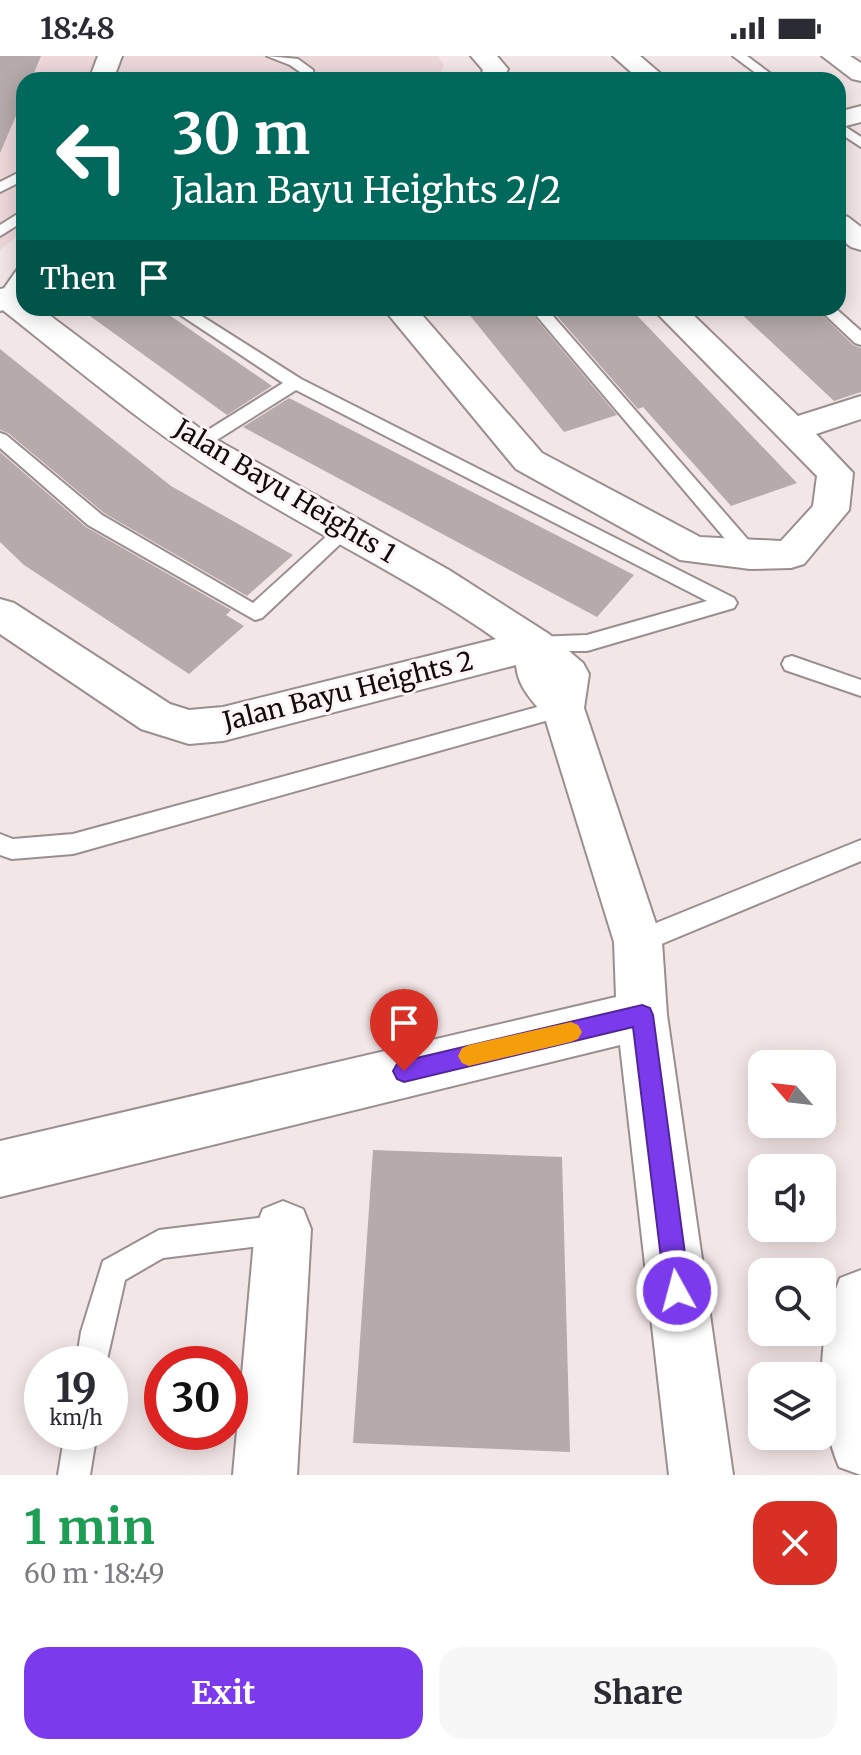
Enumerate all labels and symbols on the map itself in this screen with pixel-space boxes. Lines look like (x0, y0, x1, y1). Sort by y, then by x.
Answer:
street label: Jalan Bayu Heights 1 (167, 411, 402, 570)
street label: Jalan Bayu Heights 2 (218, 643, 476, 738)
pin (370, 989, 438, 1071)
north arrow (748, 1050, 836, 1138)
position arrow (635, 1249, 719, 1333)
speed limit sign: 30 (144, 1346, 248, 1450)

